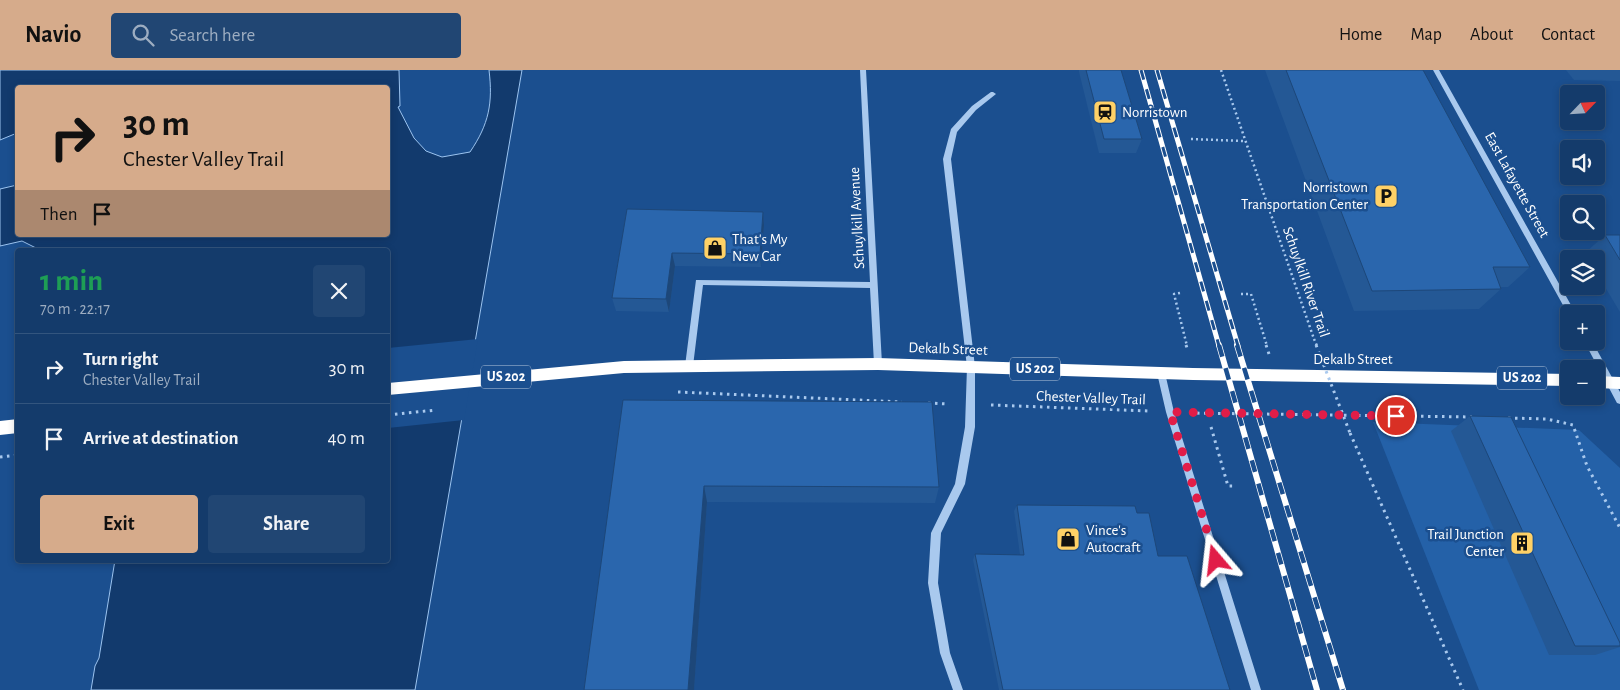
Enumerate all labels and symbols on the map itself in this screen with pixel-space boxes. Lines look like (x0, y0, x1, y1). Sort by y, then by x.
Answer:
north arrow (1560, 85, 1605, 130)
station icon: Norristown (1092, 99, 1118, 125)
place label: Norristown (1122, 105, 1188, 120)
street label: East Lafayette Street (1482, 130, 1552, 240)
street label: Schuylkill Avenue (847, 167, 867, 269)
place label: Norristown Transportation Center (1241, 180, 1368, 212)
parking icon: Norristown Transportation Center (1373, 183, 1399, 209)
street label: Schuylkill River Trail (1280, 225, 1332, 339)
place label: That's My New Car (732, 232, 788, 264)
shop icon: That's My New Car (702, 235, 728, 261)
street label: Dekalb Street (908, 340, 988, 358)
street label: Dekalb Street (1313, 352, 1393, 367)
road number: US 202 (1010, 358, 1060, 380)
road number: US 202 (481, 366, 531, 388)
road number: US 202 (1497, 366, 1547, 390)
street label: Chester Valley Trail (1036, 389, 1146, 407)
pin (1375, 395, 1417, 437)
place label: Vince's Autocraft (1086, 523, 1141, 555)
shop icon: Vince's Autocraft (1055, 526, 1081, 552)
place label: Trail Junction Center (1427, 527, 1504, 559)
building icon: Trail Junction Center (1509, 530, 1535, 556)
position arrow (1189, 533, 1241, 585)

